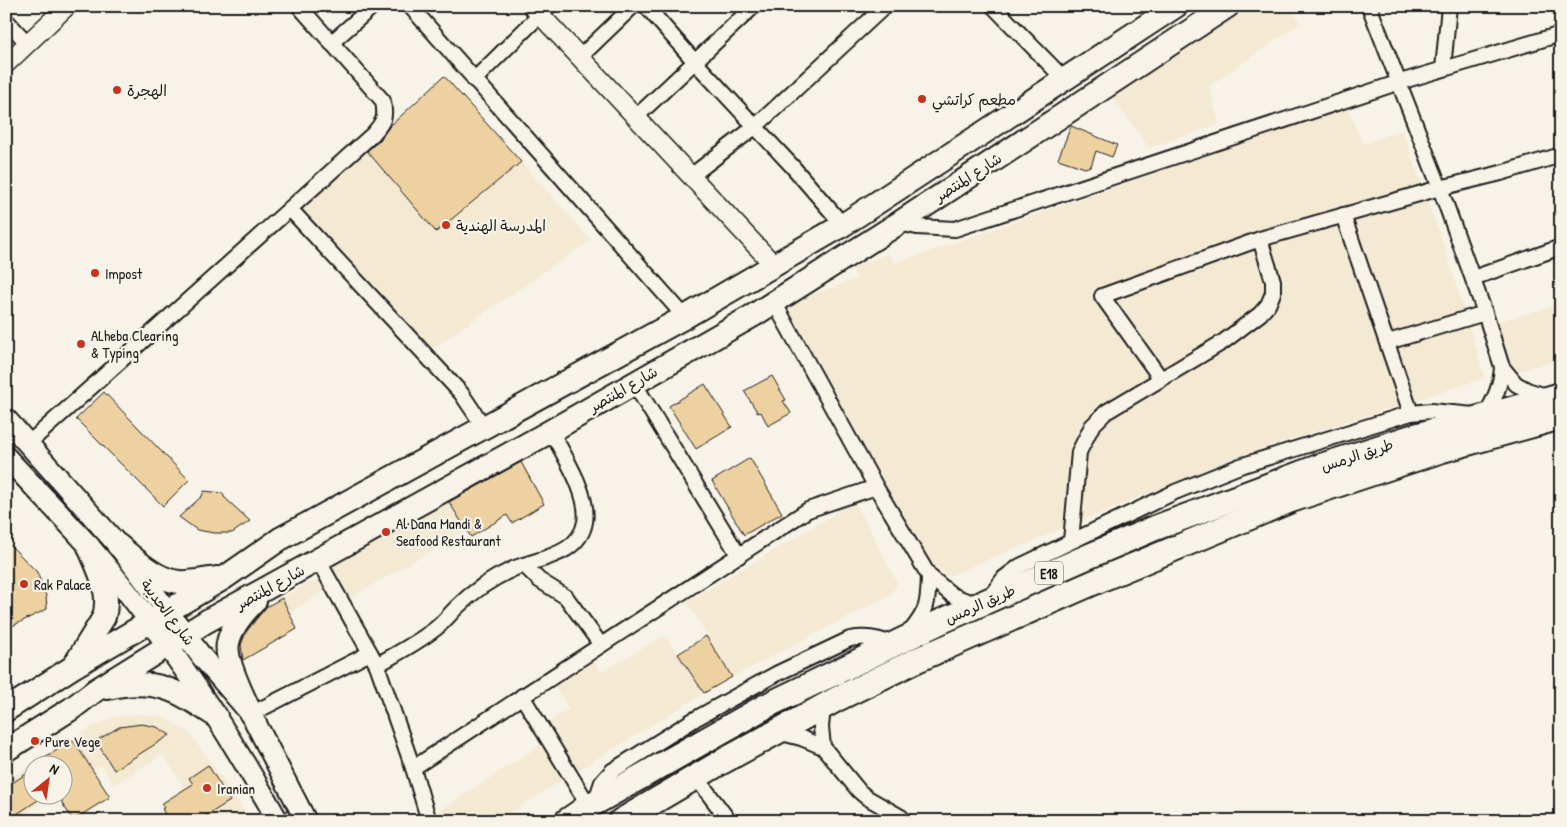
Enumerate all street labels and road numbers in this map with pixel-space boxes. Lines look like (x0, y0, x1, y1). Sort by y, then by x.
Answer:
street label: شارع المنتصر (930, 147, 1006, 207)
street label: شارع المنتصر (584, 361, 661, 418)
street label: طريق الرمس (1318, 433, 1396, 477)
street label: شارع المنتصر (231, 559, 308, 615)
road number: E18 (1035, 562, 1063, 584)
street label: شارع الحديبة (136, 574, 200, 650)
street label: طريق الرمس (941, 579, 1019, 629)

